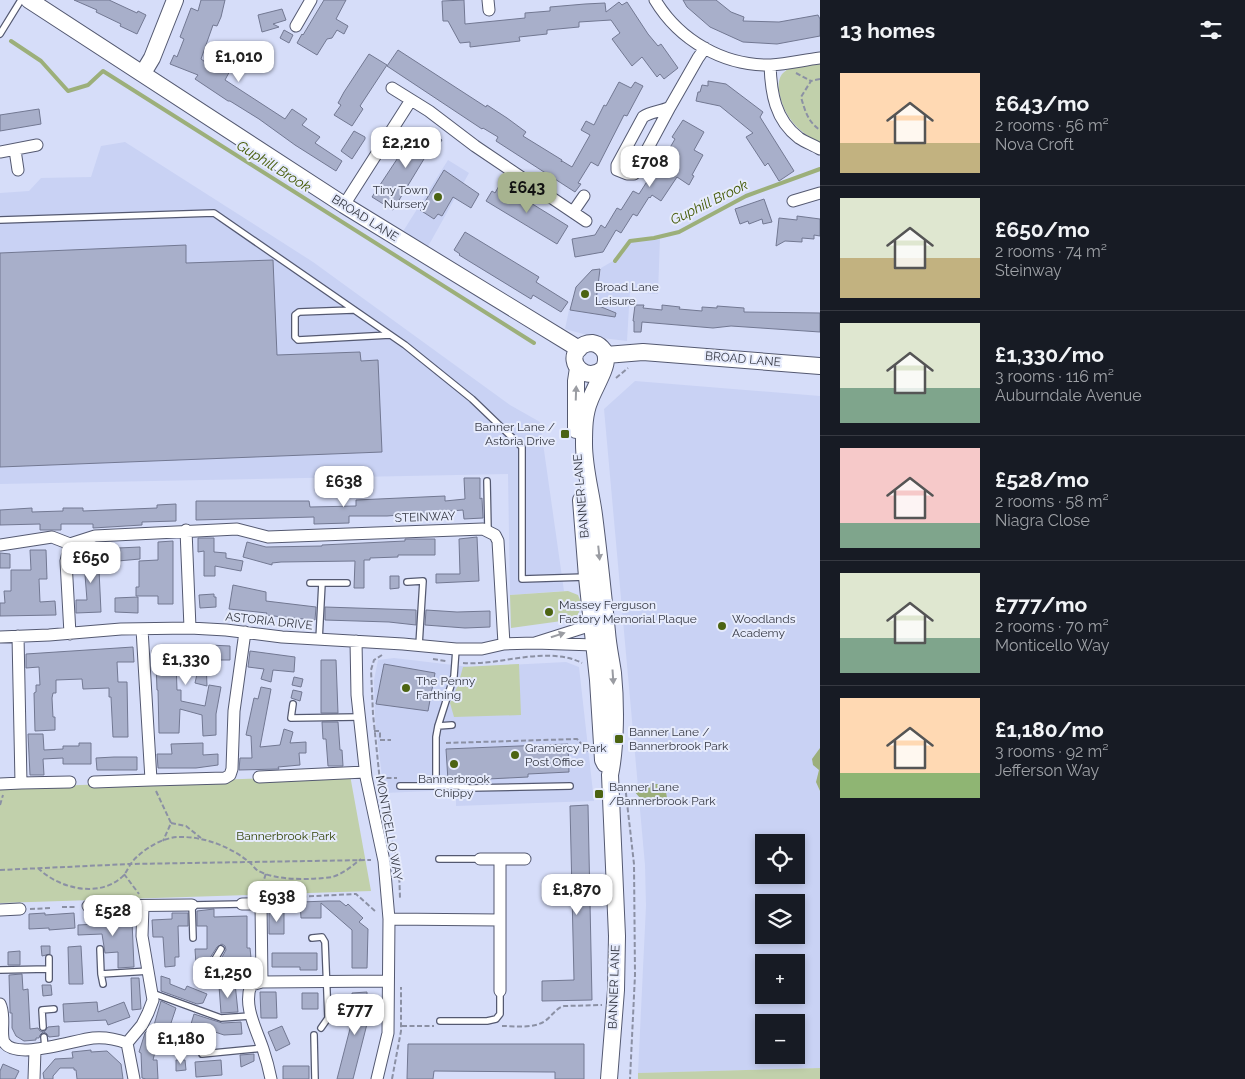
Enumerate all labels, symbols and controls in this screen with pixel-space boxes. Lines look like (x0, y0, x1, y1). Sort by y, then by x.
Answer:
icon: filters (1197, 16, 1225, 44)
text: 13 homes (840, 18, 935, 43)
pin: £1,010 (198, 41, 280, 83)
text: £1,010 (215, 47, 263, 66)
text: £643/mo (995, 91, 1089, 116)
icon: home (880, 93, 940, 153)
text: 2 rooms · 56 m² (995, 116, 1109, 135)
pin: £2,210 (365, 126, 447, 169)
text: £2,210 (382, 133, 430, 152)
text: Nova Croft (995, 135, 1074, 154)
water label: Guphill Brook (234, 137, 314, 195)
pin: £708 (620, 146, 680, 188)
text: £708 (631, 152, 669, 171)
pin: £643 (497, 172, 557, 214)
water label: Guphill Brook (668, 176, 751, 228)
text: £643 (509, 178, 545, 197)
place label: Tiny Town Nursery (373, 183, 428, 211)
marker: Tiny Town Nursery (432, 191, 444, 203)
street label: BROAD LANE (329, 192, 401, 244)
text: £650/mo (995, 217, 1090, 242)
icon: home (880, 218, 940, 278)
text: 2 rooms · 74 m² (995, 242, 1107, 261)
text: Steinway (995, 261, 1062, 280)
place label: Broad Lane Leisure (595, 280, 659, 308)
marker: Broad Lane Leisure (579, 288, 591, 300)
text: £1,330/mo (995, 342, 1104, 367)
icon: home (880, 343, 940, 403)
street label: BROAD LANE (705, 349, 781, 369)
text: 3 rooms · 116 m² (995, 367, 1114, 386)
one-way arrow (572, 385, 580, 401)
text: Auburndale Avenue (995, 386, 1142, 405)
place label: Banner Lane / Astoria Drive (475, 420, 555, 448)
marker: Banner Lane / Astoria Drive (559, 428, 571, 440)
street label: BANNER LANE (570, 453, 592, 539)
pin: £638 (314, 466, 374, 508)
text: £528/mo (995, 467, 1089, 492)
icon: home (880, 468, 940, 528)
text: £638 (326, 472, 362, 491)
text: 2 rooms · 58 m² (995, 492, 1109, 511)
street label: STEINWAY (394, 509, 456, 525)
text: Niagra Close (995, 511, 1090, 530)
pin: £650 (61, 542, 121, 584)
one-way arrow (595, 545, 603, 561)
text: £650 (72, 548, 110, 567)
text: £777/mo (995, 592, 1087, 617)
icon: home (880, 593, 940, 653)
place label: Massey Ferguson Factory Memorial Plaque (559, 598, 697, 626)
marker: Massey Ferguson Factory Memorial Plaque (543, 606, 555, 618)
street label: ASTORIA DRIVE (225, 609, 313, 633)
place label: Woodlands Academy (732, 612, 796, 640)
text: 2 rooms · 70 m² (995, 617, 1109, 636)
marker: Woodlands Academy (716, 620, 728, 632)
one-way arrow (551, 631, 566, 639)
text: Monticello Way (995, 636, 1109, 655)
pin: £1,330 (145, 644, 227, 686)
text: £1,330 (162, 650, 210, 669)
one-way arrow (609, 670, 617, 686)
place label: The Penny Farthing (416, 674, 476, 702)
marker: The Penny Farthing (400, 682, 412, 694)
text: £1,180/mo (995, 717, 1104, 742)
icon: home (880, 718, 940, 778)
place label: Banner Lane / Bannerbrook Park (629, 725, 729, 753)
marker: Banner Lane / Bannerbrook Park (613, 733, 625, 745)
place label: Gramercy Park Post Office (525, 741, 607, 769)
text: 3 rooms · 92 m² (995, 742, 1108, 761)
marker: Gramercy Park Post Office (509, 749, 521, 761)
marker: Bannerbrook Chippy (448, 758, 460, 770)
text: Jefferson Way (995, 761, 1099, 780)
place label: Bannerbrook Chippy (418, 772, 491, 800)
street label: MONTICELLO WAY (373, 774, 405, 882)
place label: Banner Lane /Bannerbrook Park (609, 780, 716, 808)
marker: Banner Lane /Bannerbrook Park (593, 788, 605, 800)
park label: Bannerbrook Park (236, 829, 336, 843)
map controls (755, 834, 805, 1064)
button: locate (755, 834, 805, 884)
pin: £1,870 (536, 874, 618, 916)
pin: £938 (247, 880, 307, 923)
text: £1,870 (553, 880, 601, 899)
text: £938 (259, 887, 295, 906)
pin: £528 (83, 894, 143, 937)
button: layers (755, 894, 805, 944)
text: £528 (95, 901, 131, 920)
street label: BANNER LANE (606, 945, 622, 1029)
button: + (755, 954, 805, 1004)
pin: £1,250 (187, 956, 269, 999)
text: £1,250 (204, 963, 252, 982)
pin: £777 (325, 994, 385, 1036)
text: £777 (337, 1000, 373, 1019)
button: − (755, 1014, 805, 1064)
pin: £1,180 (140, 1022, 222, 1065)
text: £1,180 (157, 1029, 205, 1048)

